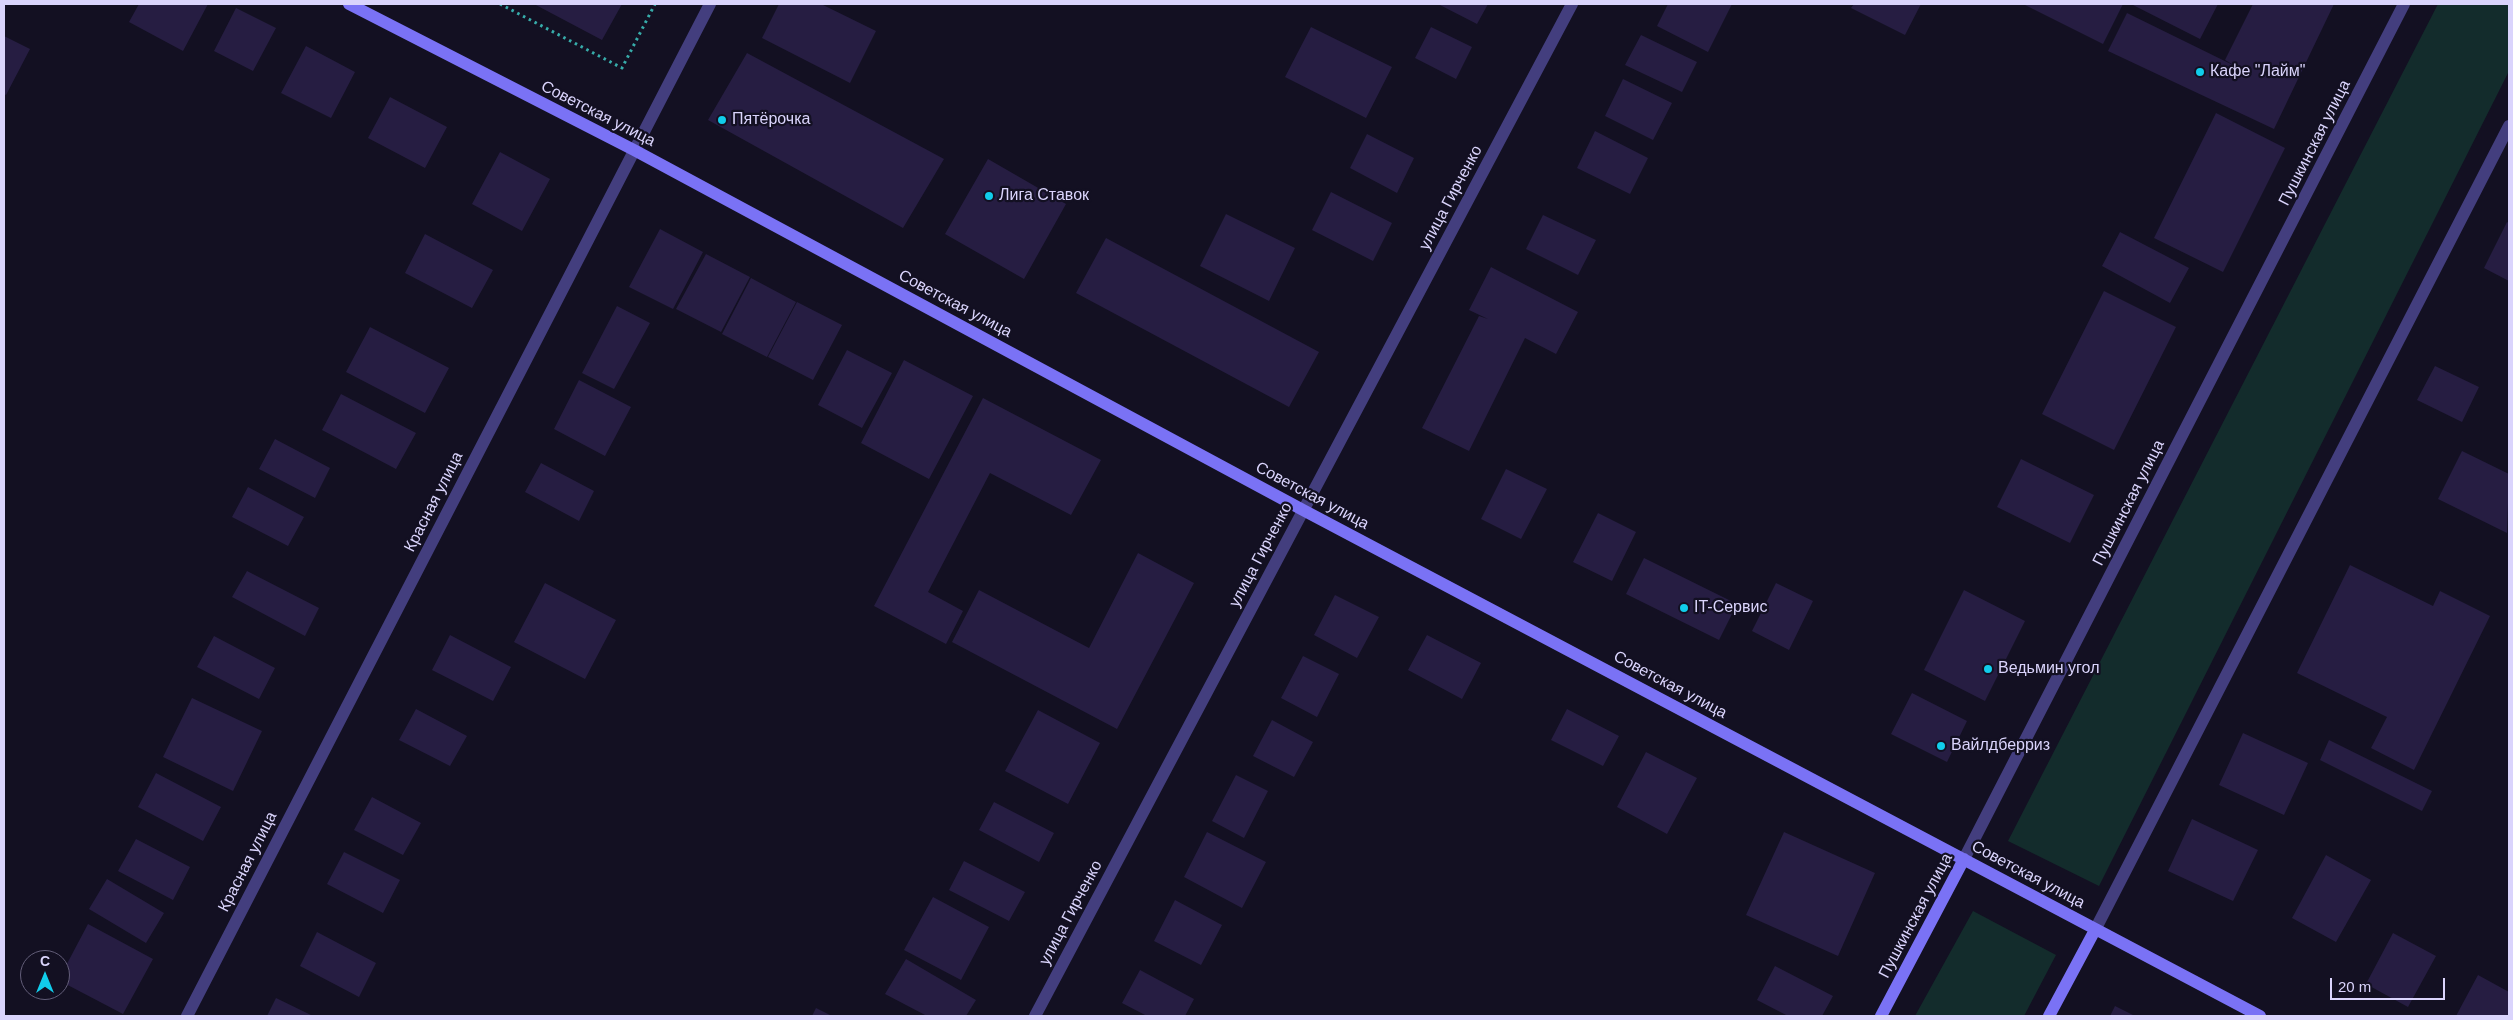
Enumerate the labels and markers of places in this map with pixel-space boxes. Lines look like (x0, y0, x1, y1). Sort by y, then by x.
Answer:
place label: Кафе "Лайм" (2210, 62, 2305, 82)
marker: Кафе "Лайм" (2194, 66, 2206, 78)
place label: Пятёрочка (732, 110, 810, 130)
marker: Пятёрочка (716, 114, 728, 126)
place label: Лига Ставок (999, 186, 1089, 206)
marker: Лига Ставок (983, 190, 995, 202)
place label: IT-Сервис (1694, 598, 1767, 618)
marker: IT-Сервис (1678, 602, 1690, 614)
place label: Ведьмин угол (1998, 659, 2099, 679)
marker: Ведьмин угол (1982, 663, 1994, 675)
place label: Вайлдберриз (1951, 736, 2050, 756)
marker: Вайлдберриз (1935, 740, 1947, 752)

